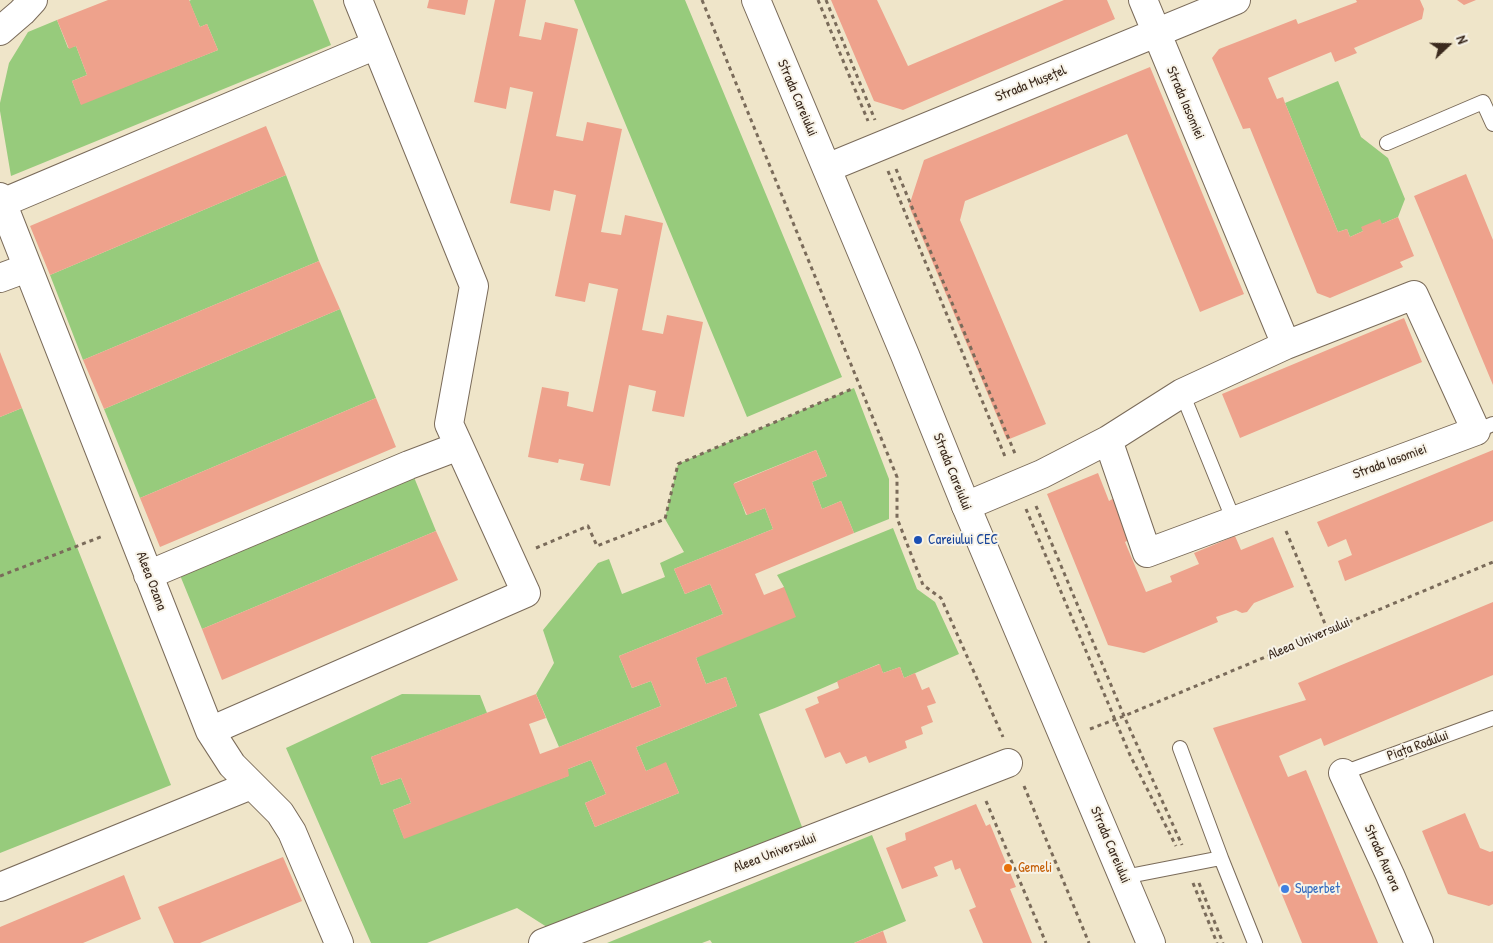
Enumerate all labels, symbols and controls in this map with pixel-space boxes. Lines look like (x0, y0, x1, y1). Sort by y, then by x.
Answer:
north arrow (1423, 20, 1473, 70)
text: N (1452, 33, 1473, 46)
street label: Strada Careiului (773, 57, 821, 139)
street label: Strada Mușețel (993, 62, 1069, 106)
street label: Strada Iasomiei (1162, 64, 1208, 142)
street label: Strada Careiului (929, 431, 975, 513)
street label: Strada Iasomiei (1351, 441, 1429, 483)
place label: Careiului CEC (928, 532, 998, 548)
marker: Careiului CEC (912, 534, 924, 546)
street label: Aleea Ozana (132, 549, 170, 613)
street label: Aleea Universului (1265, 614, 1353, 664)
street label: Piața Rodului (1385, 727, 1451, 765)
street label: Strada Careiului (1086, 804, 1134, 886)
street label: Strada Aurora (1360, 822, 1404, 894)
street label: Aleea Universului (731, 829, 819, 877)
place label: Gemeli (1018, 860, 1052, 876)
marker: Gemeli (1002, 862, 1014, 874)
place label: Superbet (1295, 881, 1340, 897)
marker: Superbet (1279, 883, 1291, 895)

